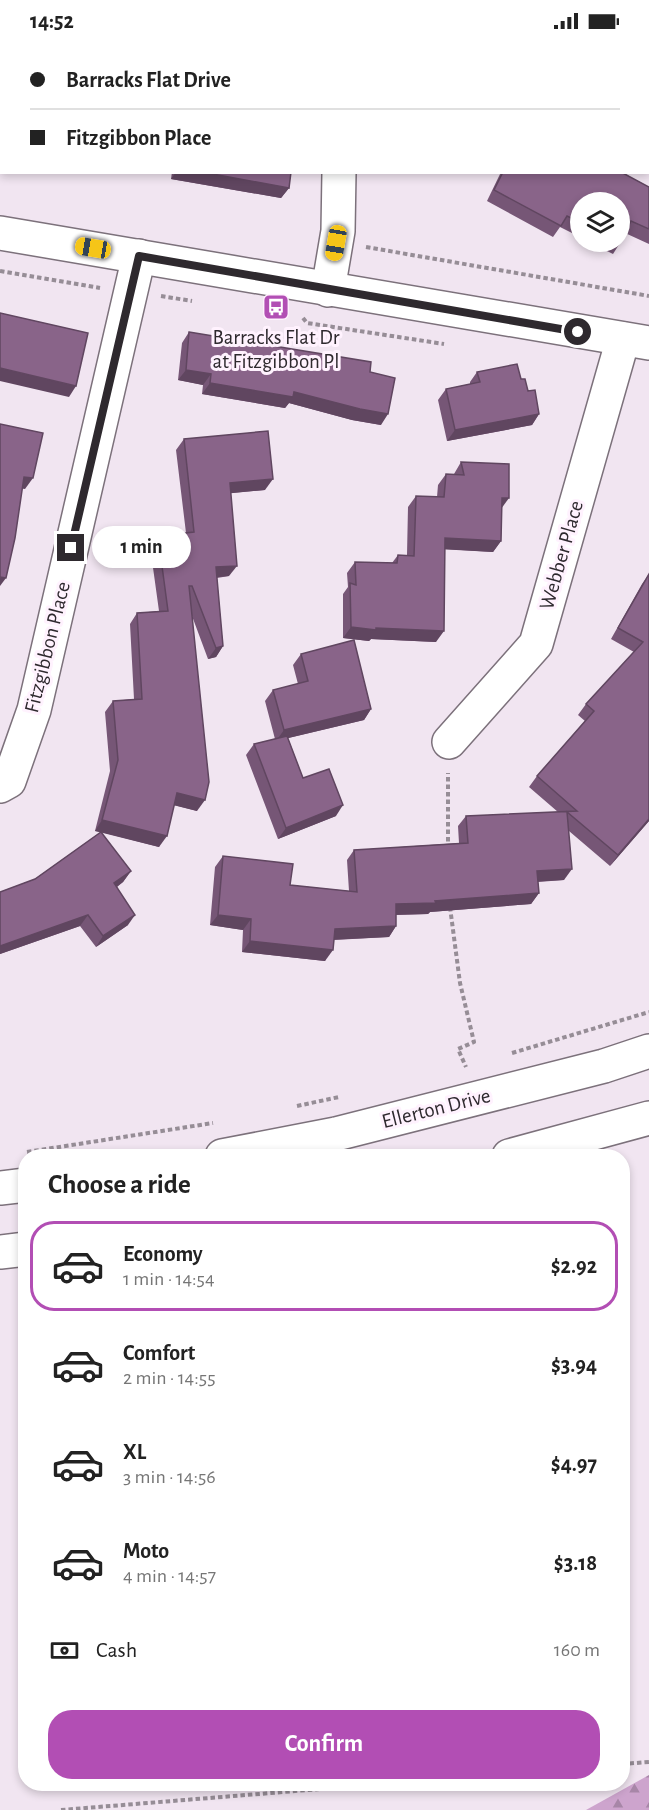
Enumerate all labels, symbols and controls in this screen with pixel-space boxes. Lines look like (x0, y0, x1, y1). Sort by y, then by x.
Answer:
text: 14:52 (30, 10, 74, 32)
text: Barracks Flat Drive (66, 69, 231, 91)
text: Fitzgibbon Place (66, 127, 211, 149)
map controls (570, 192, 630, 252)
button: layers (570, 192, 630, 252)
car (324, 224, 348, 262)
car (74, 236, 112, 260)
bus stop icon: Barracks Flat Dr at Fitzgibbon Pl (261, 292, 291, 322)
route start (564, 318, 591, 345)
place label: Barracks Flat Dr at Fitzgibbon Pl (212, 327, 340, 372)
street label: Webber Place (536, 498, 587, 612)
callout: 1 min (92, 527, 191, 569)
route end (57, 534, 84, 561)
text: 1 min (120, 537, 163, 557)
street label: Fitzgibbon Place (21, 579, 74, 715)
street label: Ellerton Drive (380, 1085, 493, 1132)
text: Choose a ride (48, 1171, 191, 1198)
icon: car (51, 1239, 105, 1293)
text: Economy (123, 1243, 203, 1265)
text: $2.92 (551, 1255, 597, 1277)
text: 1 min · 14:54 (123, 1269, 215, 1289)
icon: car (51, 1338, 105, 1392)
text: Comfort (123, 1342, 195, 1364)
text: $3.94 (551, 1354, 597, 1376)
text: 2 min · 14:55 (123, 1368, 216, 1388)
icon: car (51, 1437, 105, 1491)
text: XL (123, 1441, 146, 1463)
text: $4.97 (551, 1453, 597, 1475)
text: 3 min · 14:56 (123, 1467, 216, 1487)
icon: car (51, 1536, 105, 1590)
text: Moto (123, 1540, 169, 1562)
text: $3.18 (554, 1552, 597, 1574)
text: 4 min · 14:57 (123, 1566, 216, 1586)
icon: cash (48, 1634, 81, 1667)
text: Cash (96, 1639, 137, 1661)
text: 160 m (554, 1640, 600, 1660)
button: Confirm (48, 1710, 600, 1779)

